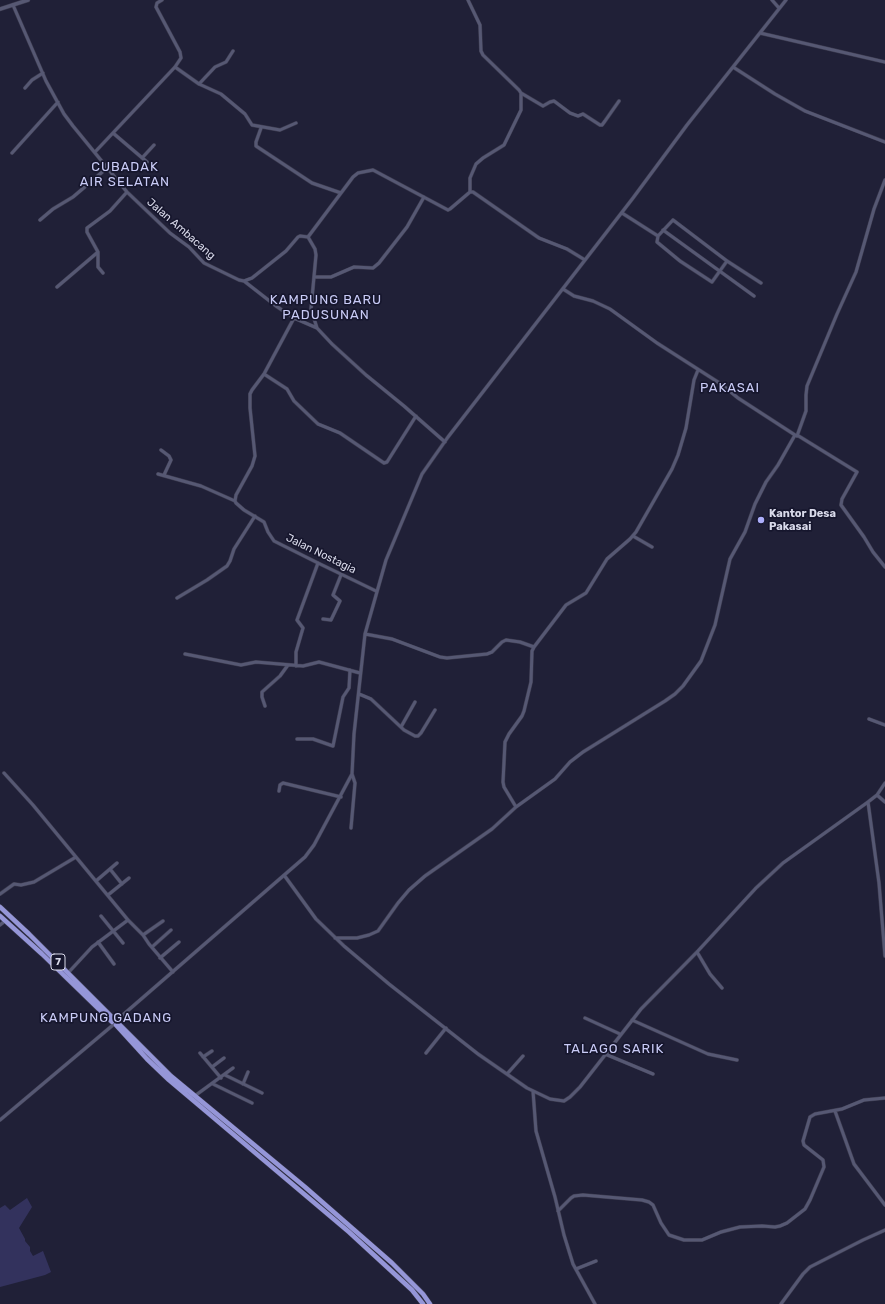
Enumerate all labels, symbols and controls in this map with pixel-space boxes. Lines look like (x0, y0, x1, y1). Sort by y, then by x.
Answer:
district label: CUBADAK AIR SELATAN (80, 159, 170, 190)
street label: Jalan Ambacang (144, 196, 218, 262)
district label: KAMPUNG BARU PADUSUNAN (270, 292, 382, 323)
district label: PAKASAI (700, 380, 760, 396)
place label: Kantor Desa Pakasai (769, 507, 836, 533)
marker: Kantor Desa Pakasai (756, 515, 766, 525)
street label: Jalan Nostagia (284, 531, 358, 577)
road number: 7 (51, 954, 65, 970)
district label: KAMPUNG GADANG (40, 1010, 172, 1026)
district label: TALAGO SARIK (564, 1041, 664, 1057)

